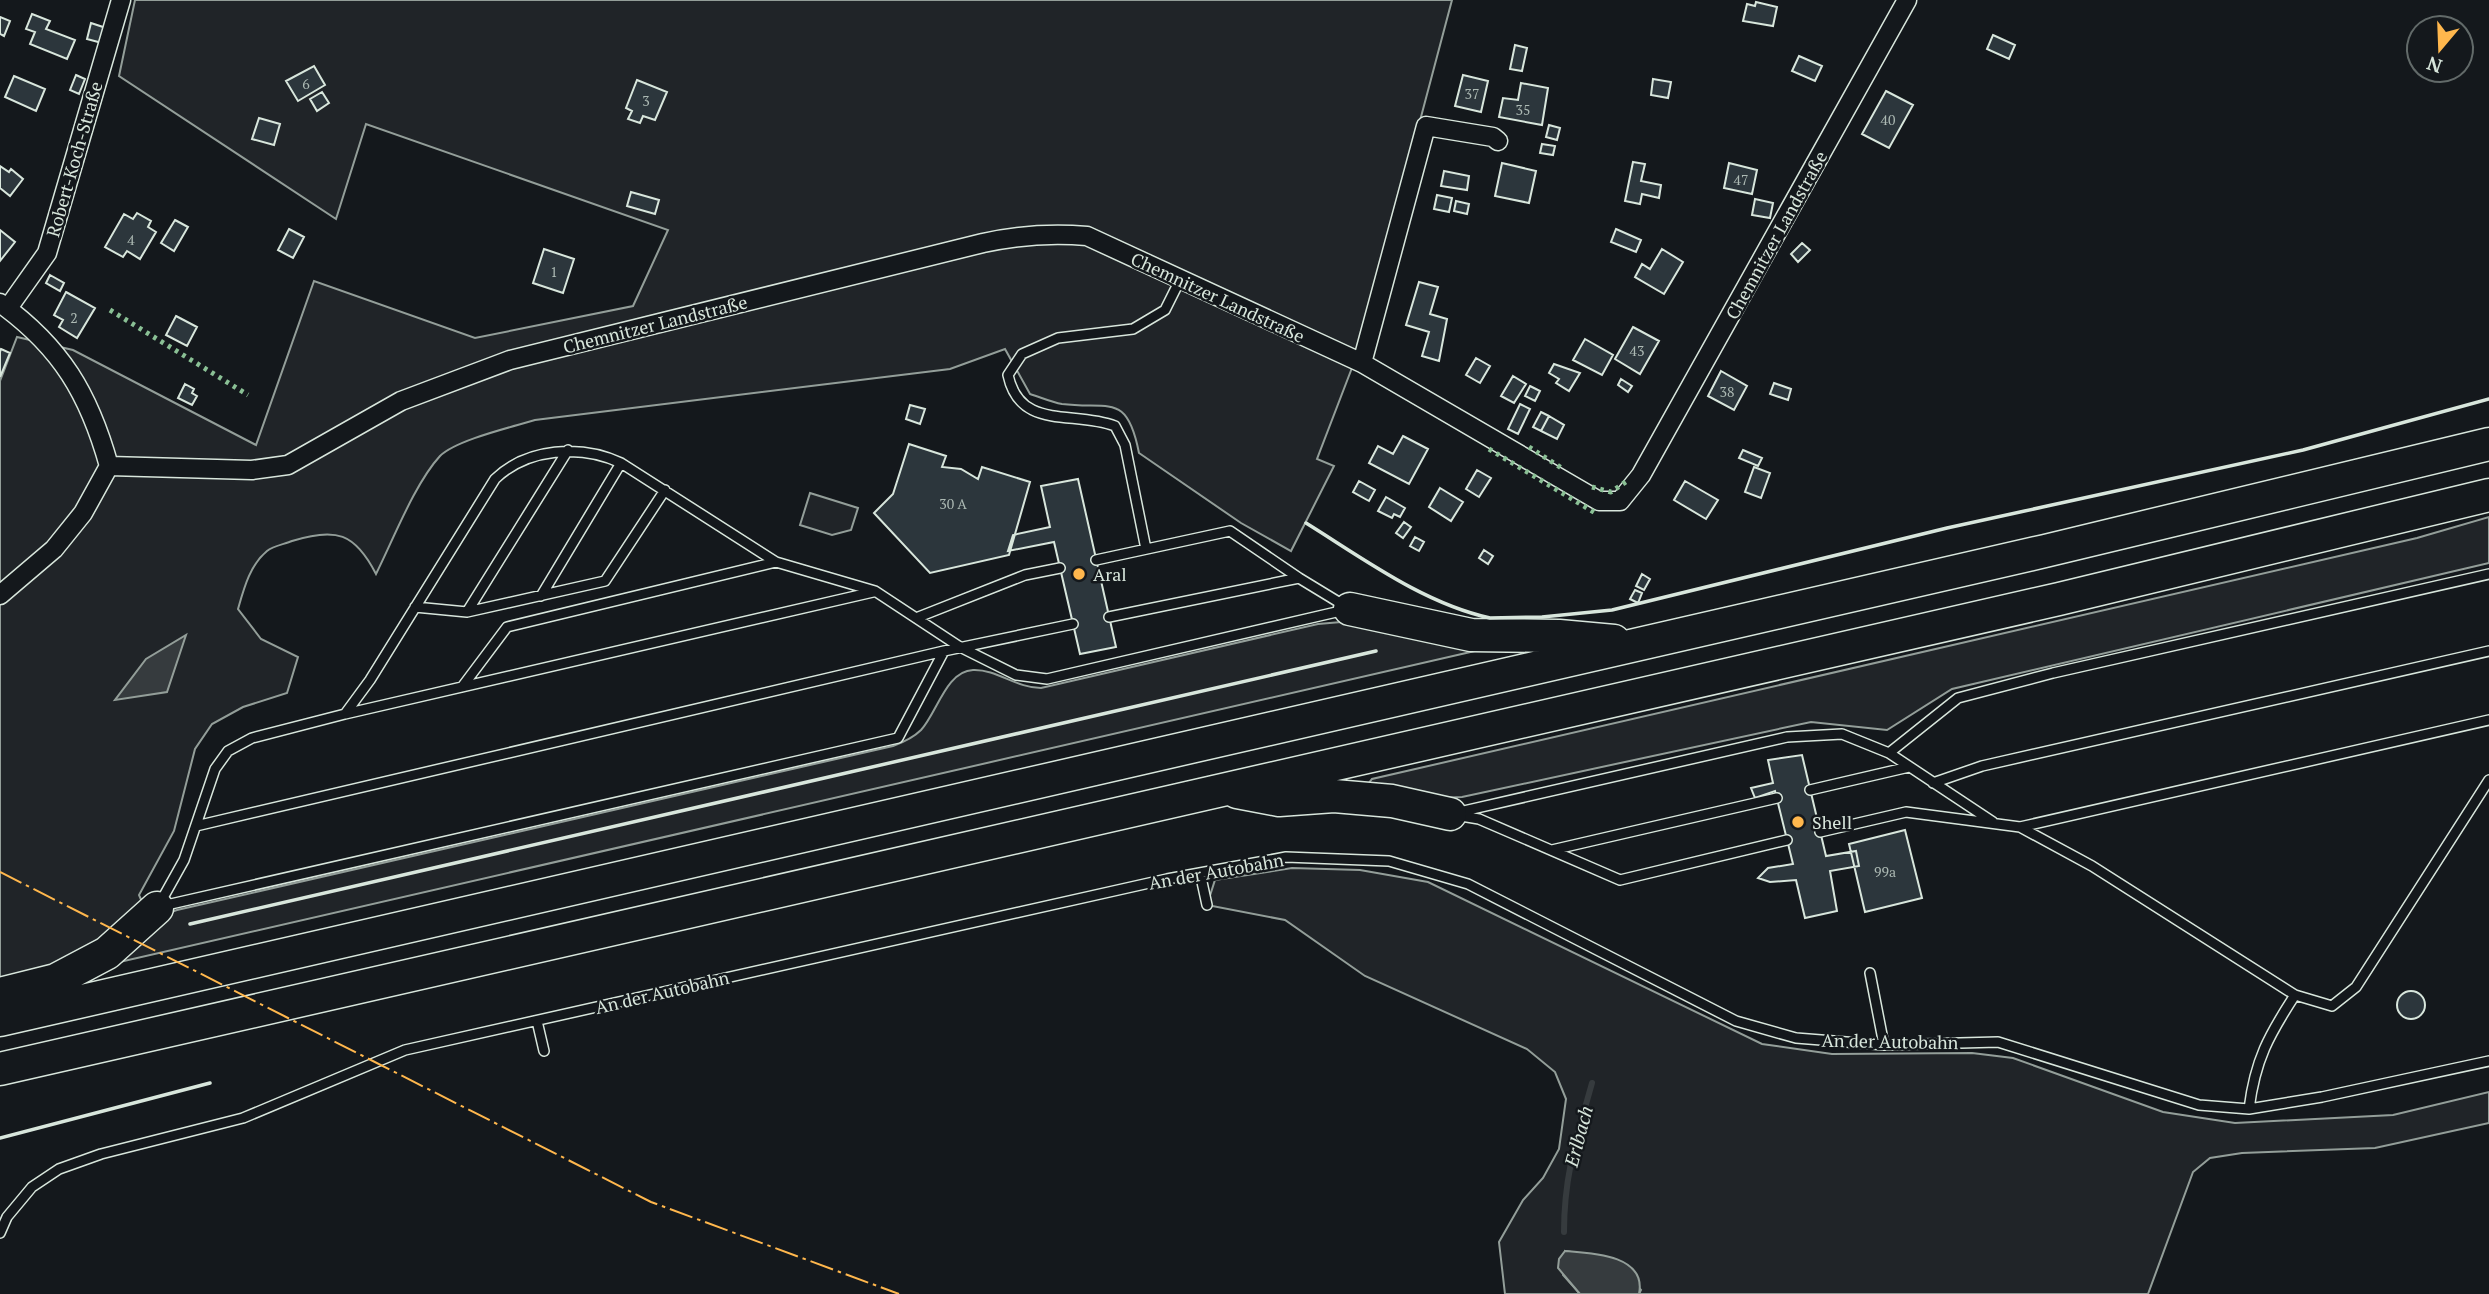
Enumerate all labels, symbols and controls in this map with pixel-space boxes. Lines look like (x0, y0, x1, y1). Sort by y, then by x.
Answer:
north arrow (2405, 14, 2475, 84)
text: N (2423, 51, 2445, 80)
house number: 6 (302, 74, 310, 93)
street label: Robert-Koch-Straße (40, 78, 108, 240)
house number: 37 (1465, 84, 1479, 103)
house number: 3 (642, 91, 650, 110)
house number: 35 (1516, 100, 1530, 119)
house number: 40 (1881, 110, 1895, 129)
street label: Chemnitzer Landstraße (1720, 146, 1832, 324)
house number: 47 (1734, 170, 1748, 189)
house number: 4 (127, 230, 135, 249)
street label: Chemnitzer Landstraße (1127, 246, 1309, 348)
house number: 1 (550, 262, 558, 281)
street label: Chemnitzer Landstraße (560, 289, 750, 359)
house number: 2 (70, 308, 78, 327)
house number: 43 (1630, 341, 1644, 360)
house number: 38 (1720, 382, 1734, 401)
house number: 30 A (939, 494, 967, 513)
place label: Aral (1093, 562, 1127, 586)
marker: Aral (1071, 566, 1087, 582)
place label: Shell (1812, 810, 1852, 834)
marker: Shell (1790, 814, 1806, 830)
street label: An der Autobahn (1147, 847, 1286, 895)
house number: 99a (1874, 862, 1896, 881)
street label: An der Autobahn (593, 965, 732, 1019)
street label: An der Autobahn (1821, 1028, 1959, 1054)
water label: Erlbach (1558, 1103, 1598, 1170)

